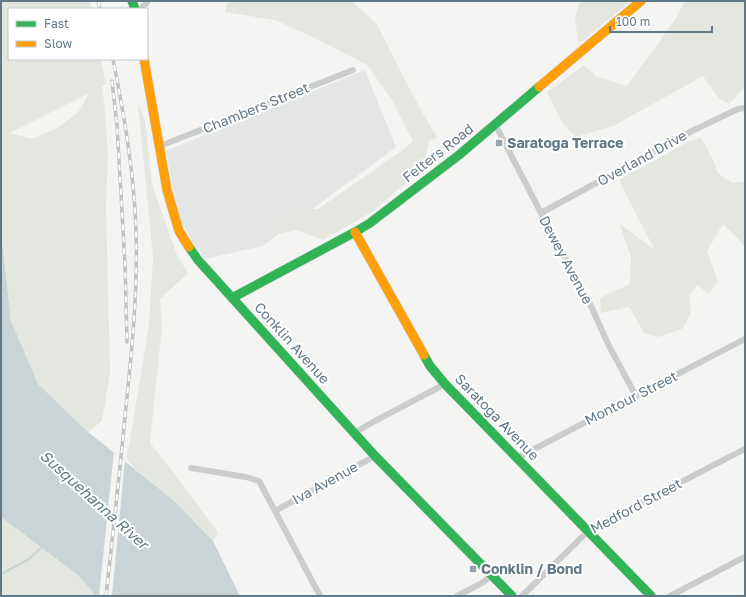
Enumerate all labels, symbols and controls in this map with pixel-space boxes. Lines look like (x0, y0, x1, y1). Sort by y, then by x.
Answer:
legend (8, 8, 148, 60)
scale bar (610, 8, 712, 34)
text: 100 m (616, 14, 650, 29)
text: Fast (44, 16, 69, 31)
text: Slow (44, 36, 72, 51)
street label: Chambers Street (200, 78, 311, 137)
street label: Felters Road (399, 120, 476, 185)
street label: Overland Drive (594, 126, 689, 189)
place label: Saratoga Terrace (507, 134, 623, 151)
marker: Saratoga Terrace (494, 138, 504, 148)
street label: Dewey Avenue (536, 213, 597, 307)
street label: Conklin Avenue (251, 298, 334, 387)
street label: Montour Street (582, 367, 680, 428)
street label: Saratoga Avenue (452, 370, 543, 463)
water label: Susquehanna River (37, 446, 154, 554)
street label: Iva Avenue (289, 458, 361, 508)
street label: Medford Street (587, 474, 684, 537)
place label: Conklin / Bond (481, 560, 582, 577)
marker: Conklin / Bond (468, 564, 478, 574)

